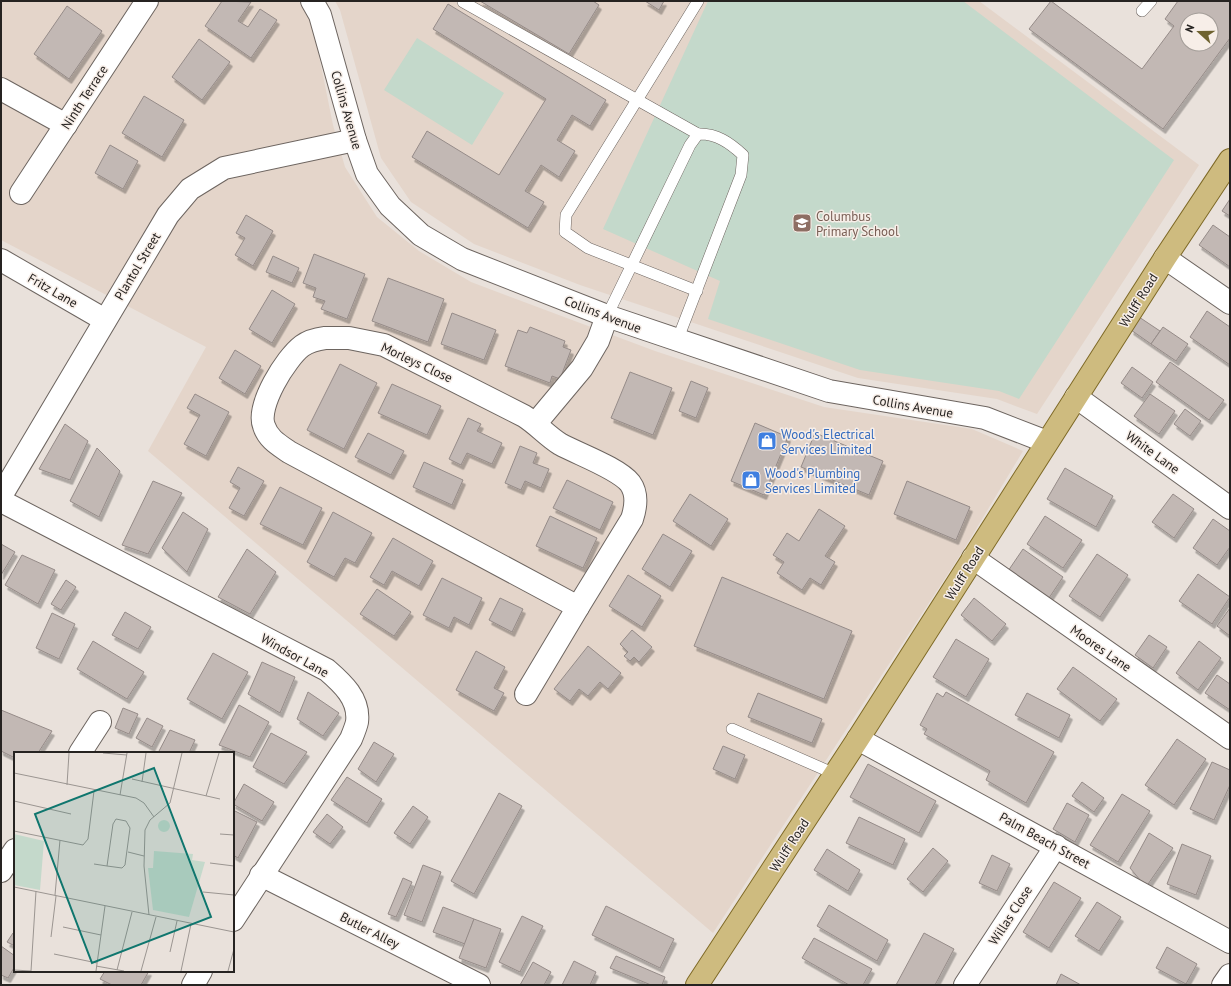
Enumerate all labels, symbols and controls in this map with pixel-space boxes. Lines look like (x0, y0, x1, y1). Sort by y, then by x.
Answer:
north arrow (1179, 12, 1219, 52)
text: N (1182, 23, 1197, 34)
street label: Ninth Terrace (57, 62, 112, 133)
street label: Collins Avenue (327, 69, 366, 152)
place label: Columbus Primary School (816, 208, 899, 240)
school or university icon: Columbus Primary School (791, 212, 813, 234)
street label: Plantol Street (110, 229, 165, 303)
street label: Fritz Lane (25, 269, 81, 311)
street label: Wulff Road (1115, 270, 1162, 330)
street label: Collins Avenue (562, 292, 644, 337)
street label: Morleys Close (378, 338, 455, 386)
street label: Collins Avenue (871, 391, 954, 422)
place label: Wood's Electrical Services Limited (781, 426, 875, 458)
street label: White Lane (1122, 427, 1183, 478)
shop icon: Wood's Electrical Services Limited (756, 430, 778, 452)
place label: Wood's Plumbing Services Limited (765, 465, 860, 497)
shop icon: Wood's Plumbing Services Limited (740, 469, 762, 491)
street label: Wulff Road (941, 543, 988, 603)
street label: Moores Lane (1067, 621, 1135, 676)
street label: Windsor Lane (258, 630, 332, 681)
inset map (14, 752, 234, 972)
street label: Palm Beach Street (996, 808, 1094, 873)
street label: Wulff Road (766, 815, 813, 875)
street label: Willas Close (985, 882, 1036, 948)
street label: Butler Alley (337, 908, 402, 953)

